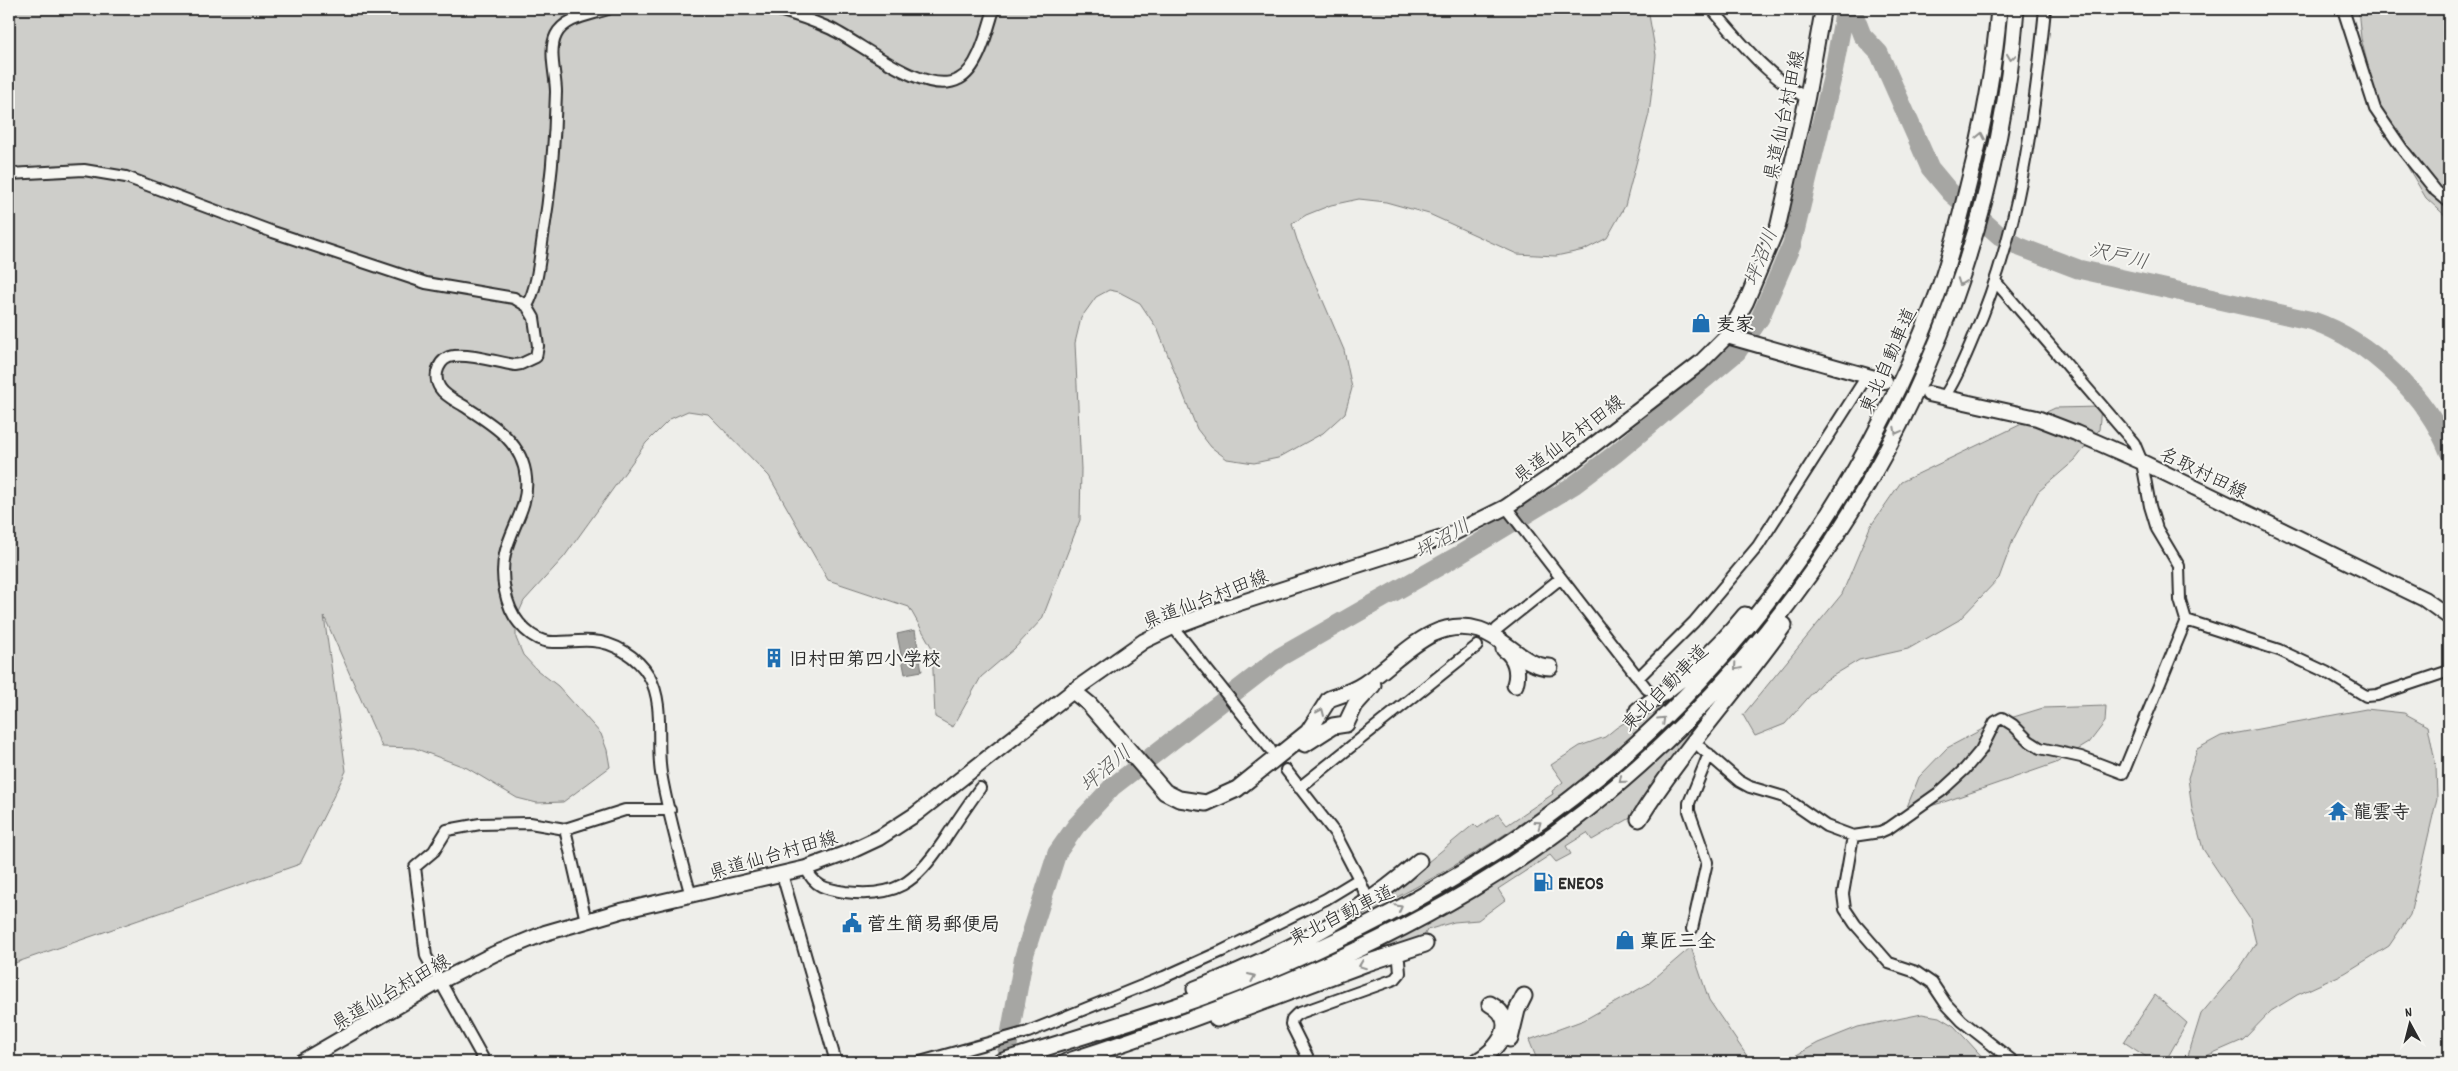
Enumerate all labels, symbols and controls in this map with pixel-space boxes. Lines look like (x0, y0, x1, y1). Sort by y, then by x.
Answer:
street label: 県道仙台村田線 (1759, 48, 1813, 184)
one-way arrow (2006, 53, 2016, 62)
one-way arrow (1975, 131, 1985, 140)
water label: 坪沼川 (1739, 225, 1787, 291)
water label: 沢戸川 (2086, 238, 2151, 278)
one-way arrow (1957, 277, 1967, 286)
street label: 東北自動車道 (1855, 304, 1926, 419)
shop icon: 麦家 (1690, 312, 1712, 334)
place label: 麦家 (1716, 313, 1754, 340)
street label: 県道仙台村田線 (1509, 390, 1631, 492)
one-way arrow (1893, 426, 1903, 435)
street label: 名取村田線 (2154, 442, 2251, 508)
water label: 坪沼川 (1411, 513, 1476, 568)
street label: 県道仙台村田線 (1139, 565, 1273, 638)
street label: 東北自動車道 (1617, 640, 1716, 739)
building icon: 旧村田第四小学校 (763, 647, 785, 669)
place label: 旧村田第四小学校 (789, 648, 941, 675)
one-way arrow (1734, 661, 1743, 670)
one-way arrow (1314, 708, 1325, 717)
one-way arrow (1657, 717, 1666, 726)
water label: 坪沼川 (1075, 740, 1139, 801)
one-way arrow (1618, 775, 1627, 784)
temple icon: 龍雲寺 (2327, 800, 2349, 822)
place label: 龍雲寺 (2353, 801, 2410, 828)
one-way arrow (1532, 820, 1541, 830)
street label: 県道仙台村田線 (706, 826, 842, 889)
fuel station icon: ENEOS (1532, 871, 1554, 893)
place label: ENEOS (1558, 872, 1604, 899)
street label: 東北自動車道 (1285, 880, 1400, 954)
one-way arrow (1394, 904, 1403, 914)
public building icon: 菅生簡易郵便局 (841, 912, 863, 934)
place label: 菅生簡易郵便局 (867, 913, 1000, 940)
shop icon: 菓匠三全 (1614, 929, 1636, 951)
place label: 菓匠三全 (1640, 930, 1716, 957)
street label: 県道仙台村田線 (327, 949, 456, 1039)
one-way arrow (1358, 958, 1367, 969)
one-way arrow (1247, 972, 1256, 983)
north arrow (2386, 998, 2436, 1048)
text: N (2404, 1003, 2413, 1023)

